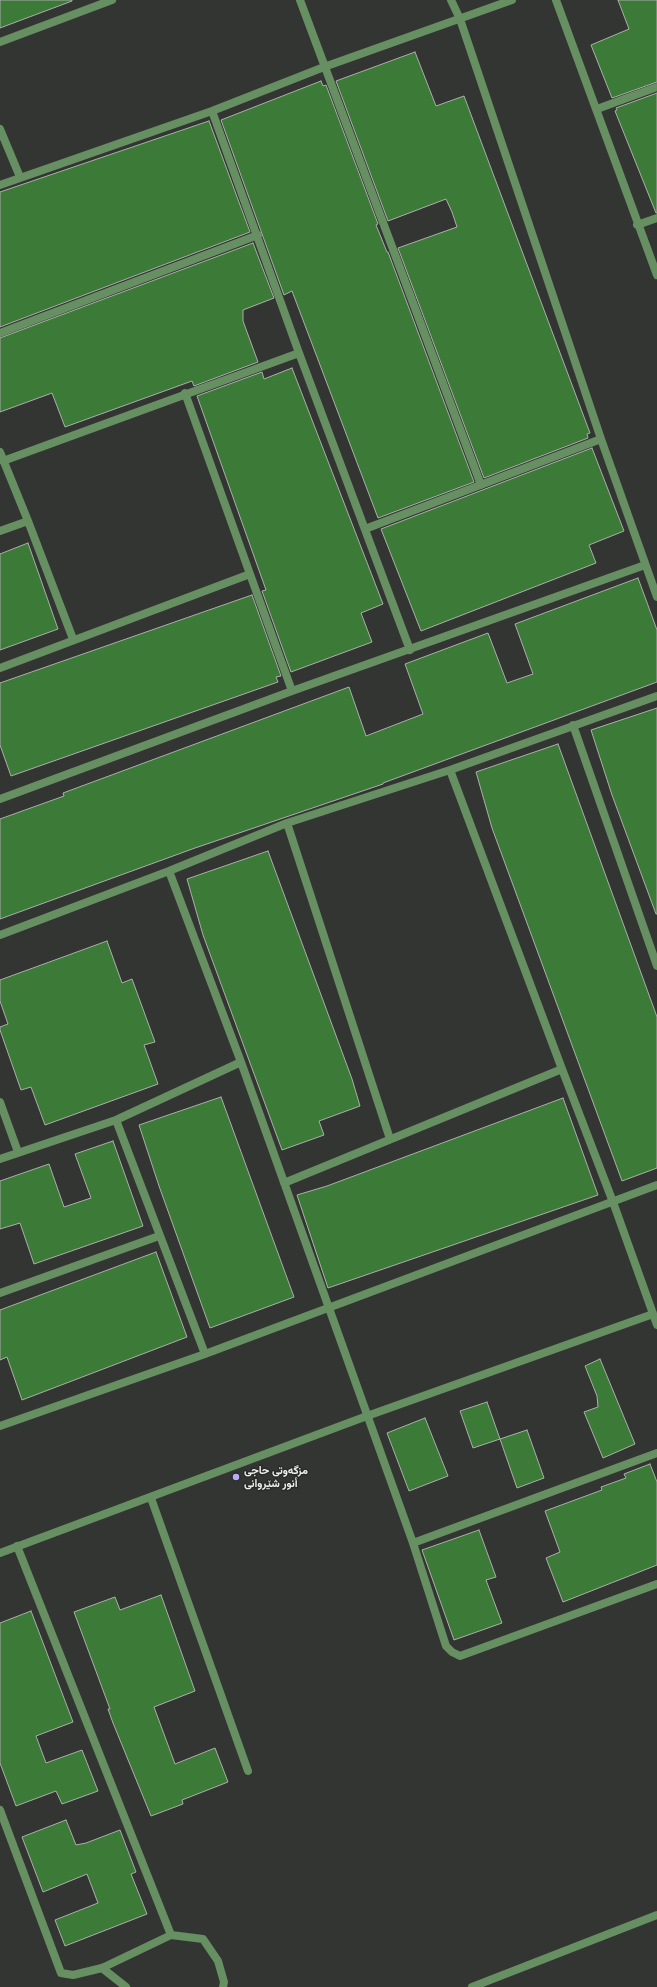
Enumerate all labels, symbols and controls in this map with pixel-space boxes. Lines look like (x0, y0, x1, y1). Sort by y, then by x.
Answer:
place label: مزگەوتی حاجی أنور شێروانی (244, 1464, 308, 1490)
marker: مزگەوتی حاجی أنور شێروانی (231, 1472, 241, 1482)

